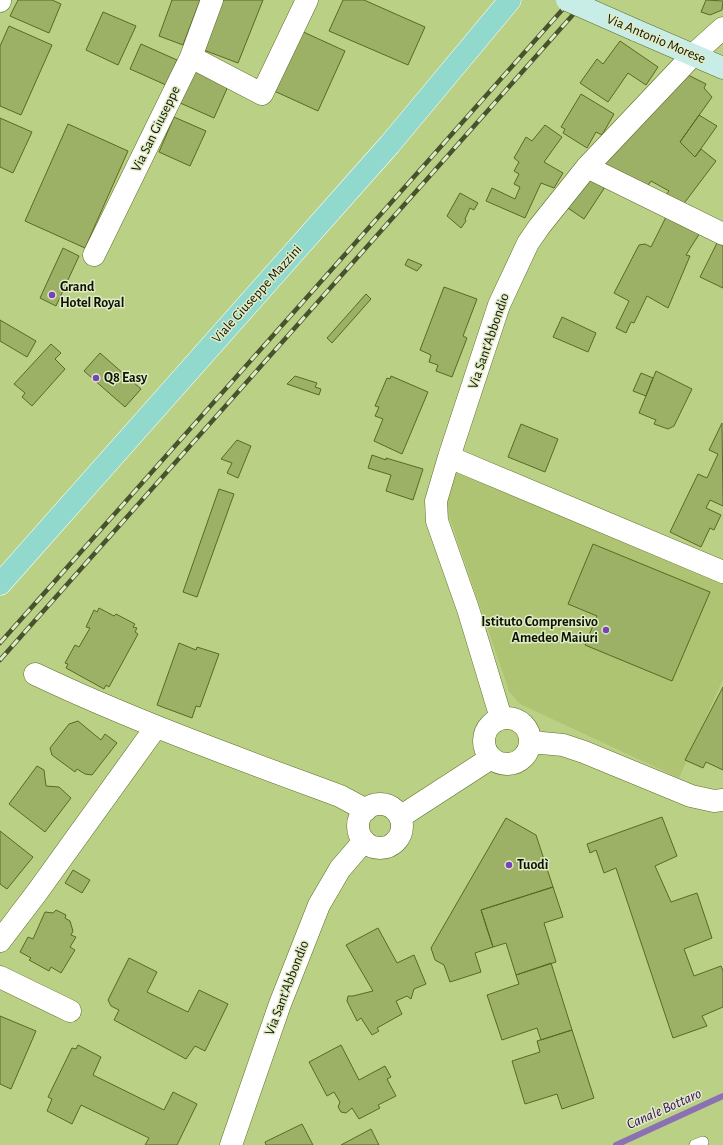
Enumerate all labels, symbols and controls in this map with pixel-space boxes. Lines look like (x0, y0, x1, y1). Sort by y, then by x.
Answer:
street label: Via Antonio Morese (604, 12, 708, 66)
street label: Via San Giuseppe (129, 84, 183, 174)
street label: Viale Giuseppe Mazzini (209, 242, 305, 346)
place label: Grand Hotel Royal (60, 280, 124, 310)
marker: Grand Hotel Royal (47, 290, 57, 300)
street label: Via Sant'Abbondio (466, 291, 512, 391)
place label: Q8 Easy (104, 371, 148, 385)
marker: Q8 Easy (91, 373, 101, 383)
place label: Istituto Comprensivo Amedeo Maiuri (481, 615, 598, 645)
marker: Istituto Comprensivo Amedeo Maiuri (601, 625, 611, 635)
place label: Tuodì (517, 858, 549, 872)
marker: Tuodì (504, 860, 514, 870)
street label: Via Sant'Abbondio (263, 939, 312, 1037)
water label: Canale Bottaro (624, 1086, 704, 1132)

